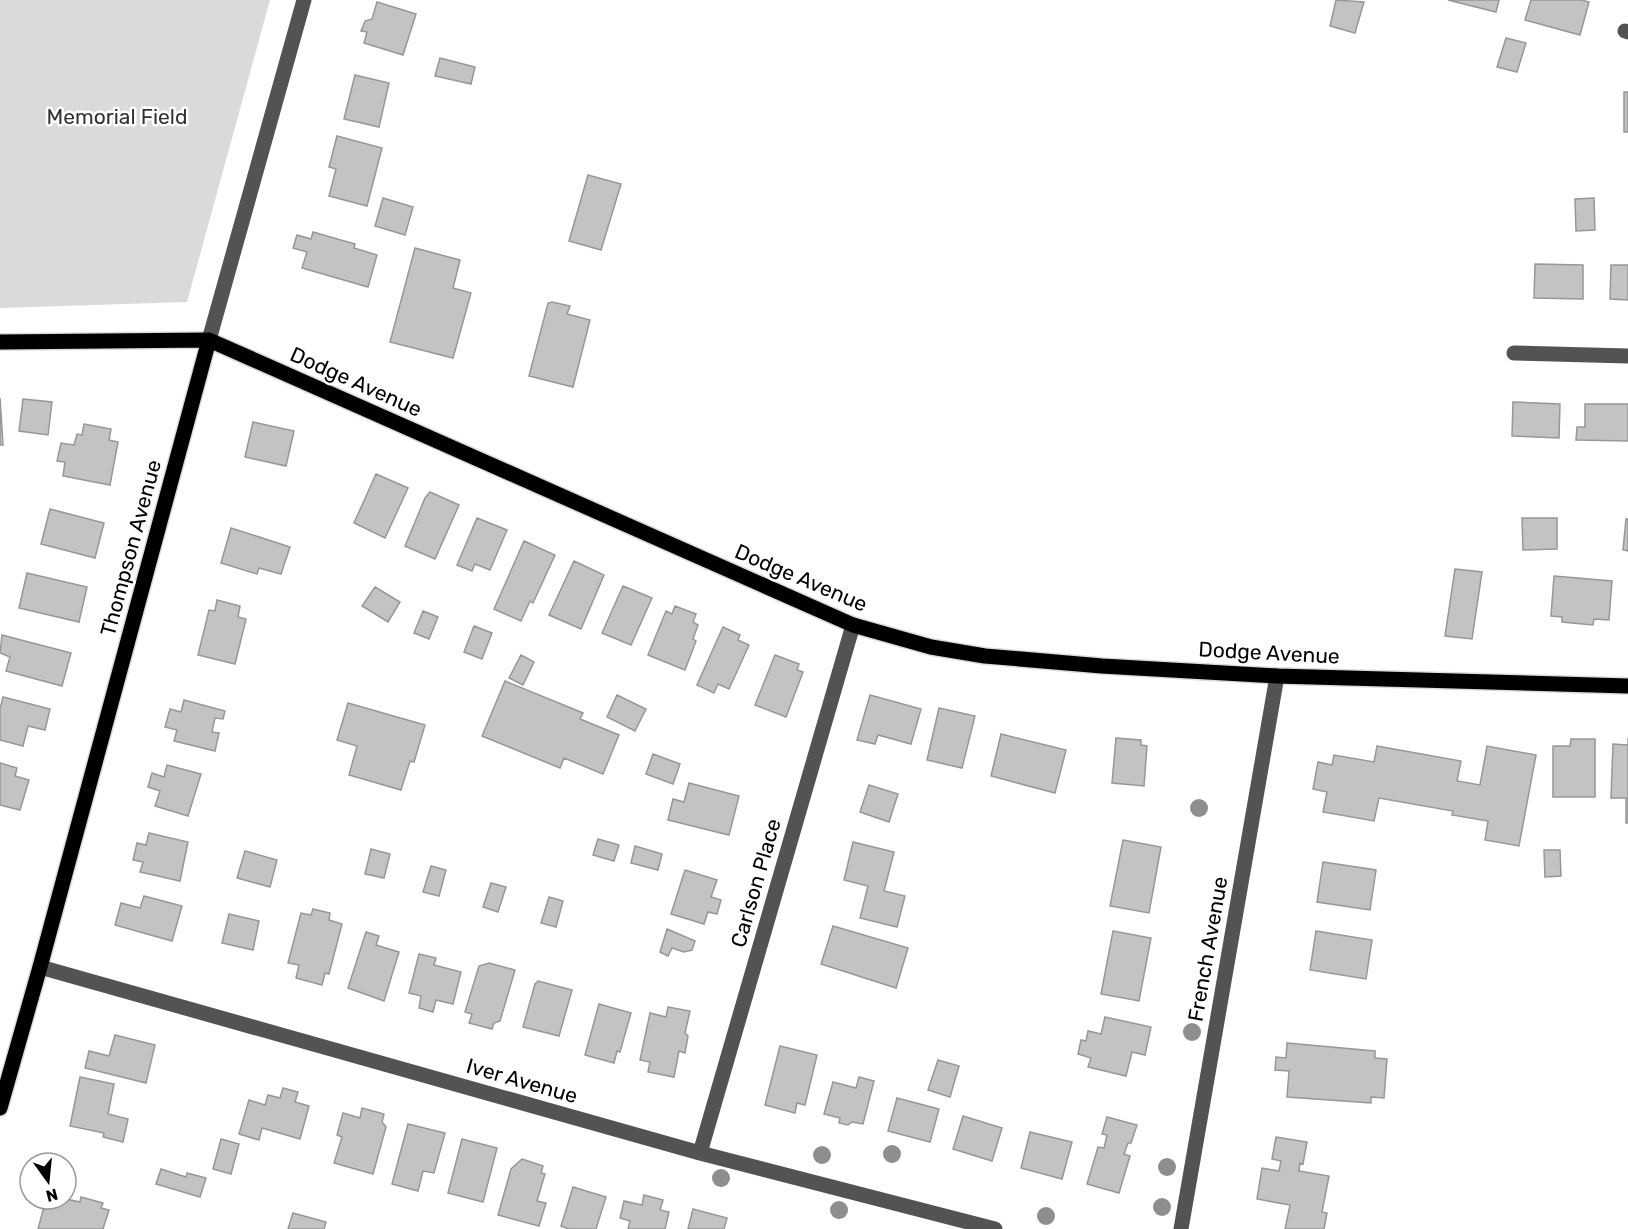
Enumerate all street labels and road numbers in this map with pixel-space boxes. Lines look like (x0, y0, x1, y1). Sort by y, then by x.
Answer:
street label: Dodge Avenue (287, 341, 426, 422)
street label: Thompson Avenue (95, 457, 166, 639)
street label: Dodge Avenue (731, 538, 871, 617)
street label: Dodge Avenue (1198, 636, 1340, 669)
street label: Carlson Place (725, 816, 786, 950)
street label: French Avenue (1182, 874, 1233, 1023)
street label: Iver Avenue (464, 1053, 581, 1108)

